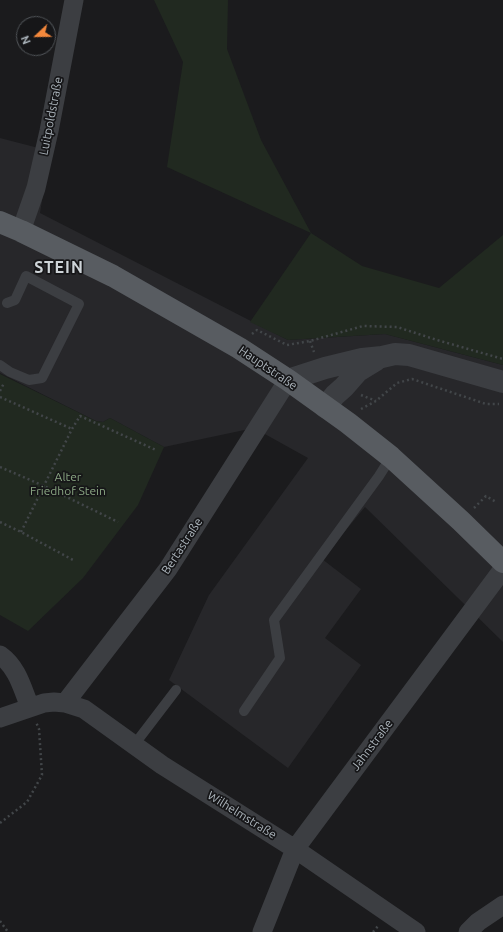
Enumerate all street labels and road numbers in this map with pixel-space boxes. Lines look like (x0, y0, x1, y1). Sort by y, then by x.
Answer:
street label: Luitpoldstraße (36, 76, 66, 156)
street label: Hauptstraße (236, 343, 300, 393)
street label: Bertastraße (158, 515, 206, 577)
street label: Jahnstraße (348, 717, 396, 773)
street label: Wilhelmstraße (205, 788, 279, 842)

